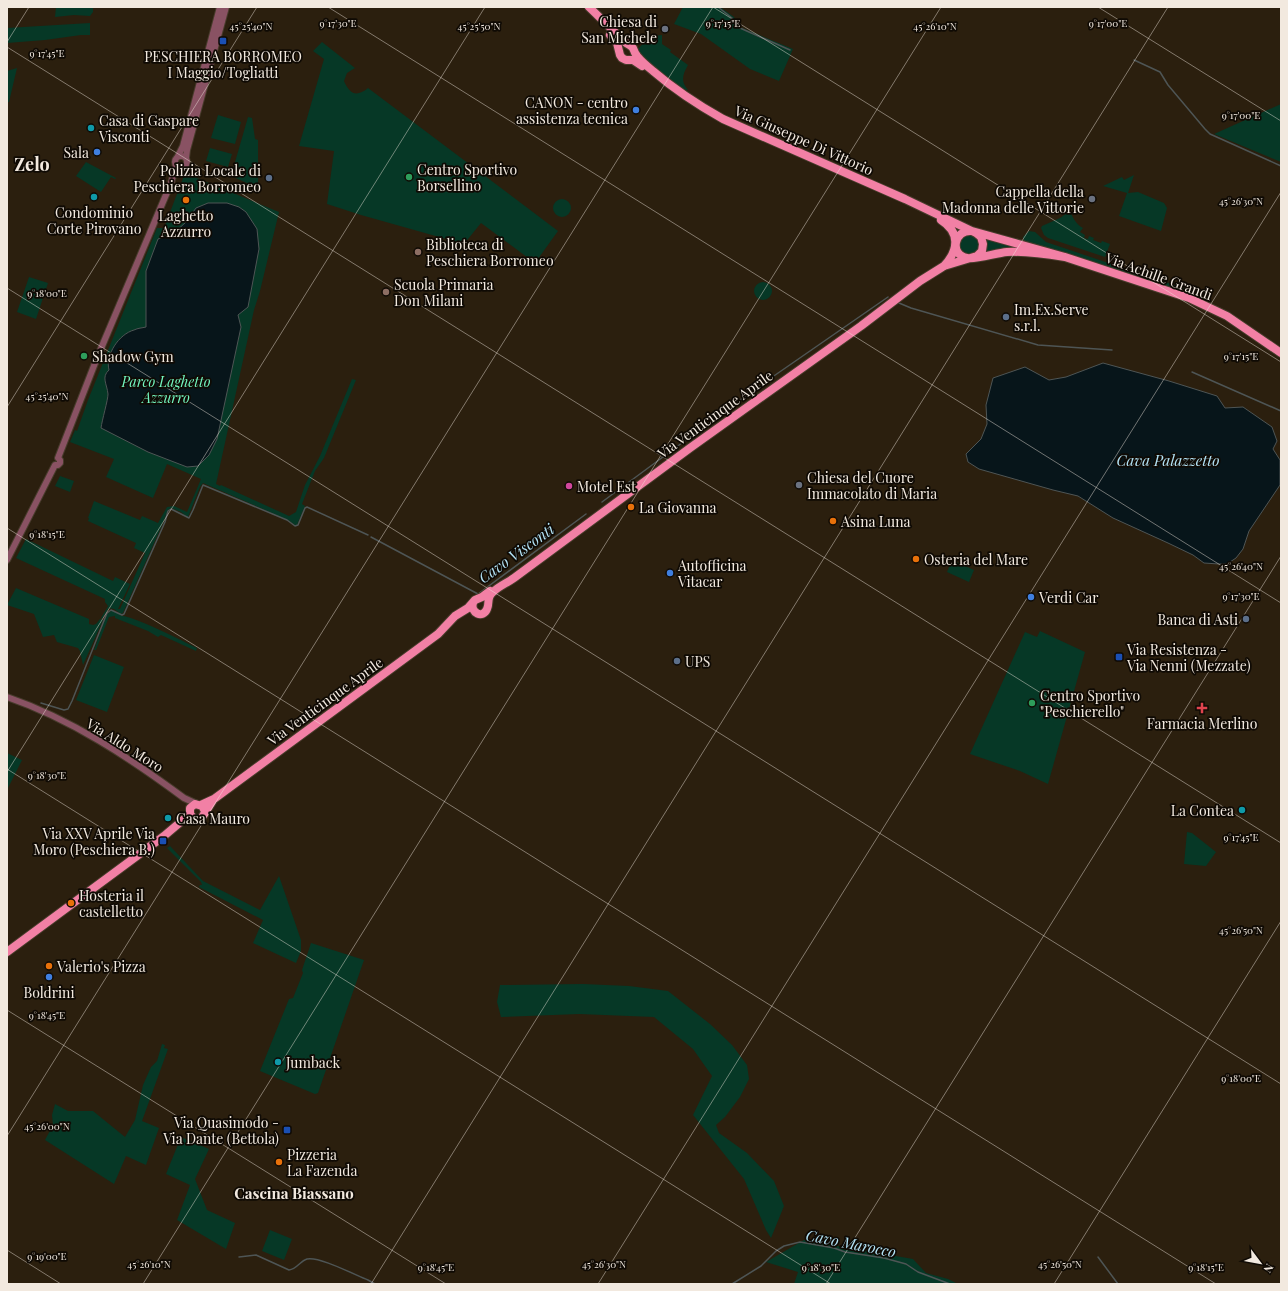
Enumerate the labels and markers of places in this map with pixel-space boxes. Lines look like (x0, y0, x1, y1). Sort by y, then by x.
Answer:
place label: Chiesa di San Michele (581, 12, 657, 47)
marker: Chiesa di San Michele (660, 24, 670, 34)
marker: PESCHIERA BORROMEO I Maggio/Togliatti (218, 36, 228, 46)
place label: PESCHIERA BORROMEO I Maggio/Togliatti (144, 47, 302, 82)
place label: CANON - centro assistenza tecnica (516, 93, 628, 128)
marker: CANON - centro assistenza tecnica (631, 105, 641, 115)
place label: Casa di Gaspare Visconti (98, 111, 199, 146)
marker: Casa di Gaspare Visconti (86, 123, 96, 133)
place label: Sala (63, 143, 89, 162)
marker: Sala (92, 147, 102, 157)
place label: Centro Sportivo Borsellino (417, 160, 518, 195)
place label: Polizia Locale di Peschiera Borromeo (133, 161, 261, 196)
marker: Centro Sportivo Borsellino (404, 172, 414, 182)
marker: Polizia Locale di Peschiera Borromeo (264, 173, 274, 183)
place label: Cappella della Madonna delle Vittorie (942, 182, 1084, 217)
marker: Condominio Corte Pirovano (89, 192, 99, 202)
marker: Cappella della Madonna delle Vittorie (1087, 194, 1097, 204)
marker: Laghetto Azzurro (181, 195, 191, 205)
place label: Condominio Corte Pirovano (47, 203, 142, 238)
place label: Laghetto Azzurro (159, 206, 214, 241)
place label: Biblioteca di Peschiera Borromeo (426, 235, 554, 270)
marker: Biblioteca di Peschiera Borromeo (413, 247, 423, 257)
place label: Scuola Primaria Don Milani (394, 275, 494, 310)
marker: Scuola Primaria Don Milani (381, 287, 391, 297)
place label: Im.Ex.Serve s.r.l. (1014, 300, 1089, 335)
marker: Im.Ex.Serve s.r.l. (1001, 312, 1011, 322)
place label: Shadow Gym (92, 347, 174, 366)
marker: Shadow Gym (79, 351, 89, 361)
place label: Chiesa del Cuore Immacolato di Maria (807, 468, 937, 503)
place label: Motel Est (577, 477, 637, 496)
marker: Chiesa del Cuore Immacolato di Maria (794, 480, 804, 490)
marker: Motel Est (564, 481, 574, 491)
place label: La Giovanna (639, 498, 716, 517)
marker: La Giovanna (626, 502, 636, 512)
place label: Asina Luna (840, 512, 911, 531)
marker: Asina Luna (828, 516, 838, 526)
place label: Osteria del Mare (924, 550, 1028, 569)
marker: Osteria del Mare (911, 554, 921, 564)
place label: Autofficina Vitacar (677, 556, 747, 591)
marker: Autofficina Vitacar (665, 568, 675, 578)
place label: Verdi Car (1038, 588, 1099, 607)
marker: Verdi Car (1026, 592, 1036, 602)
place label: Banca di Asti (1157, 610, 1238, 629)
marker: Banca di Asti (1241, 614, 1251, 624)
place label: Via Resistenza - Via Nenni (Mezzate) (1126, 640, 1251, 675)
place label: UPS (685, 652, 710, 671)
marker: Via Resistenza - Via Nenni (Mezzate) (1114, 652, 1124, 662)
marker: UPS (672, 656, 682, 666)
place label: Centro Sportivo "Peschierello" (1040, 686, 1141, 721)
marker: Centro Sportivo "Peschierello" (1027, 698, 1037, 708)
marker: Farmacia Merlino (1197, 703, 1207, 713)
place label: Farmacia Merlino (1147, 714, 1258, 733)
place label: La Contea (1171, 801, 1234, 820)
marker: La Contea (1237, 805, 1247, 815)
place label: Casa Mauro (176, 809, 250, 828)
marker: Casa Mauro (163, 813, 173, 823)
place label: Via XXV Aprile Via Moro (Peschiera B.) (33, 824, 155, 859)
marker: Via XXV Aprile Via Moro (Peschiera B.) (158, 836, 168, 846)
place label: Hosteria il castelletto (79, 886, 144, 921)
marker: Hosteria il castelletto (66, 898, 76, 908)
place label: Valerio's Pizza (56, 957, 146, 976)
marker: Valerio's Pizza (44, 961, 54, 971)
marker: Boldrini (44, 972, 54, 982)
place label: Boldrini (23, 983, 75, 1002)
place label: Jumback (285, 1053, 341, 1072)
marker: Jumback (273, 1057, 283, 1067)
place label: Via Quasimodo - Via Dante (Bettola) (162, 1113, 279, 1148)
marker: Via Quasimodo - Via Dante (Bettola) (282, 1125, 292, 1135)
place label: Pizzeria La Fazenda (287, 1145, 358, 1180)
marker: Pizzeria La Fazenda (274, 1157, 284, 1167)

